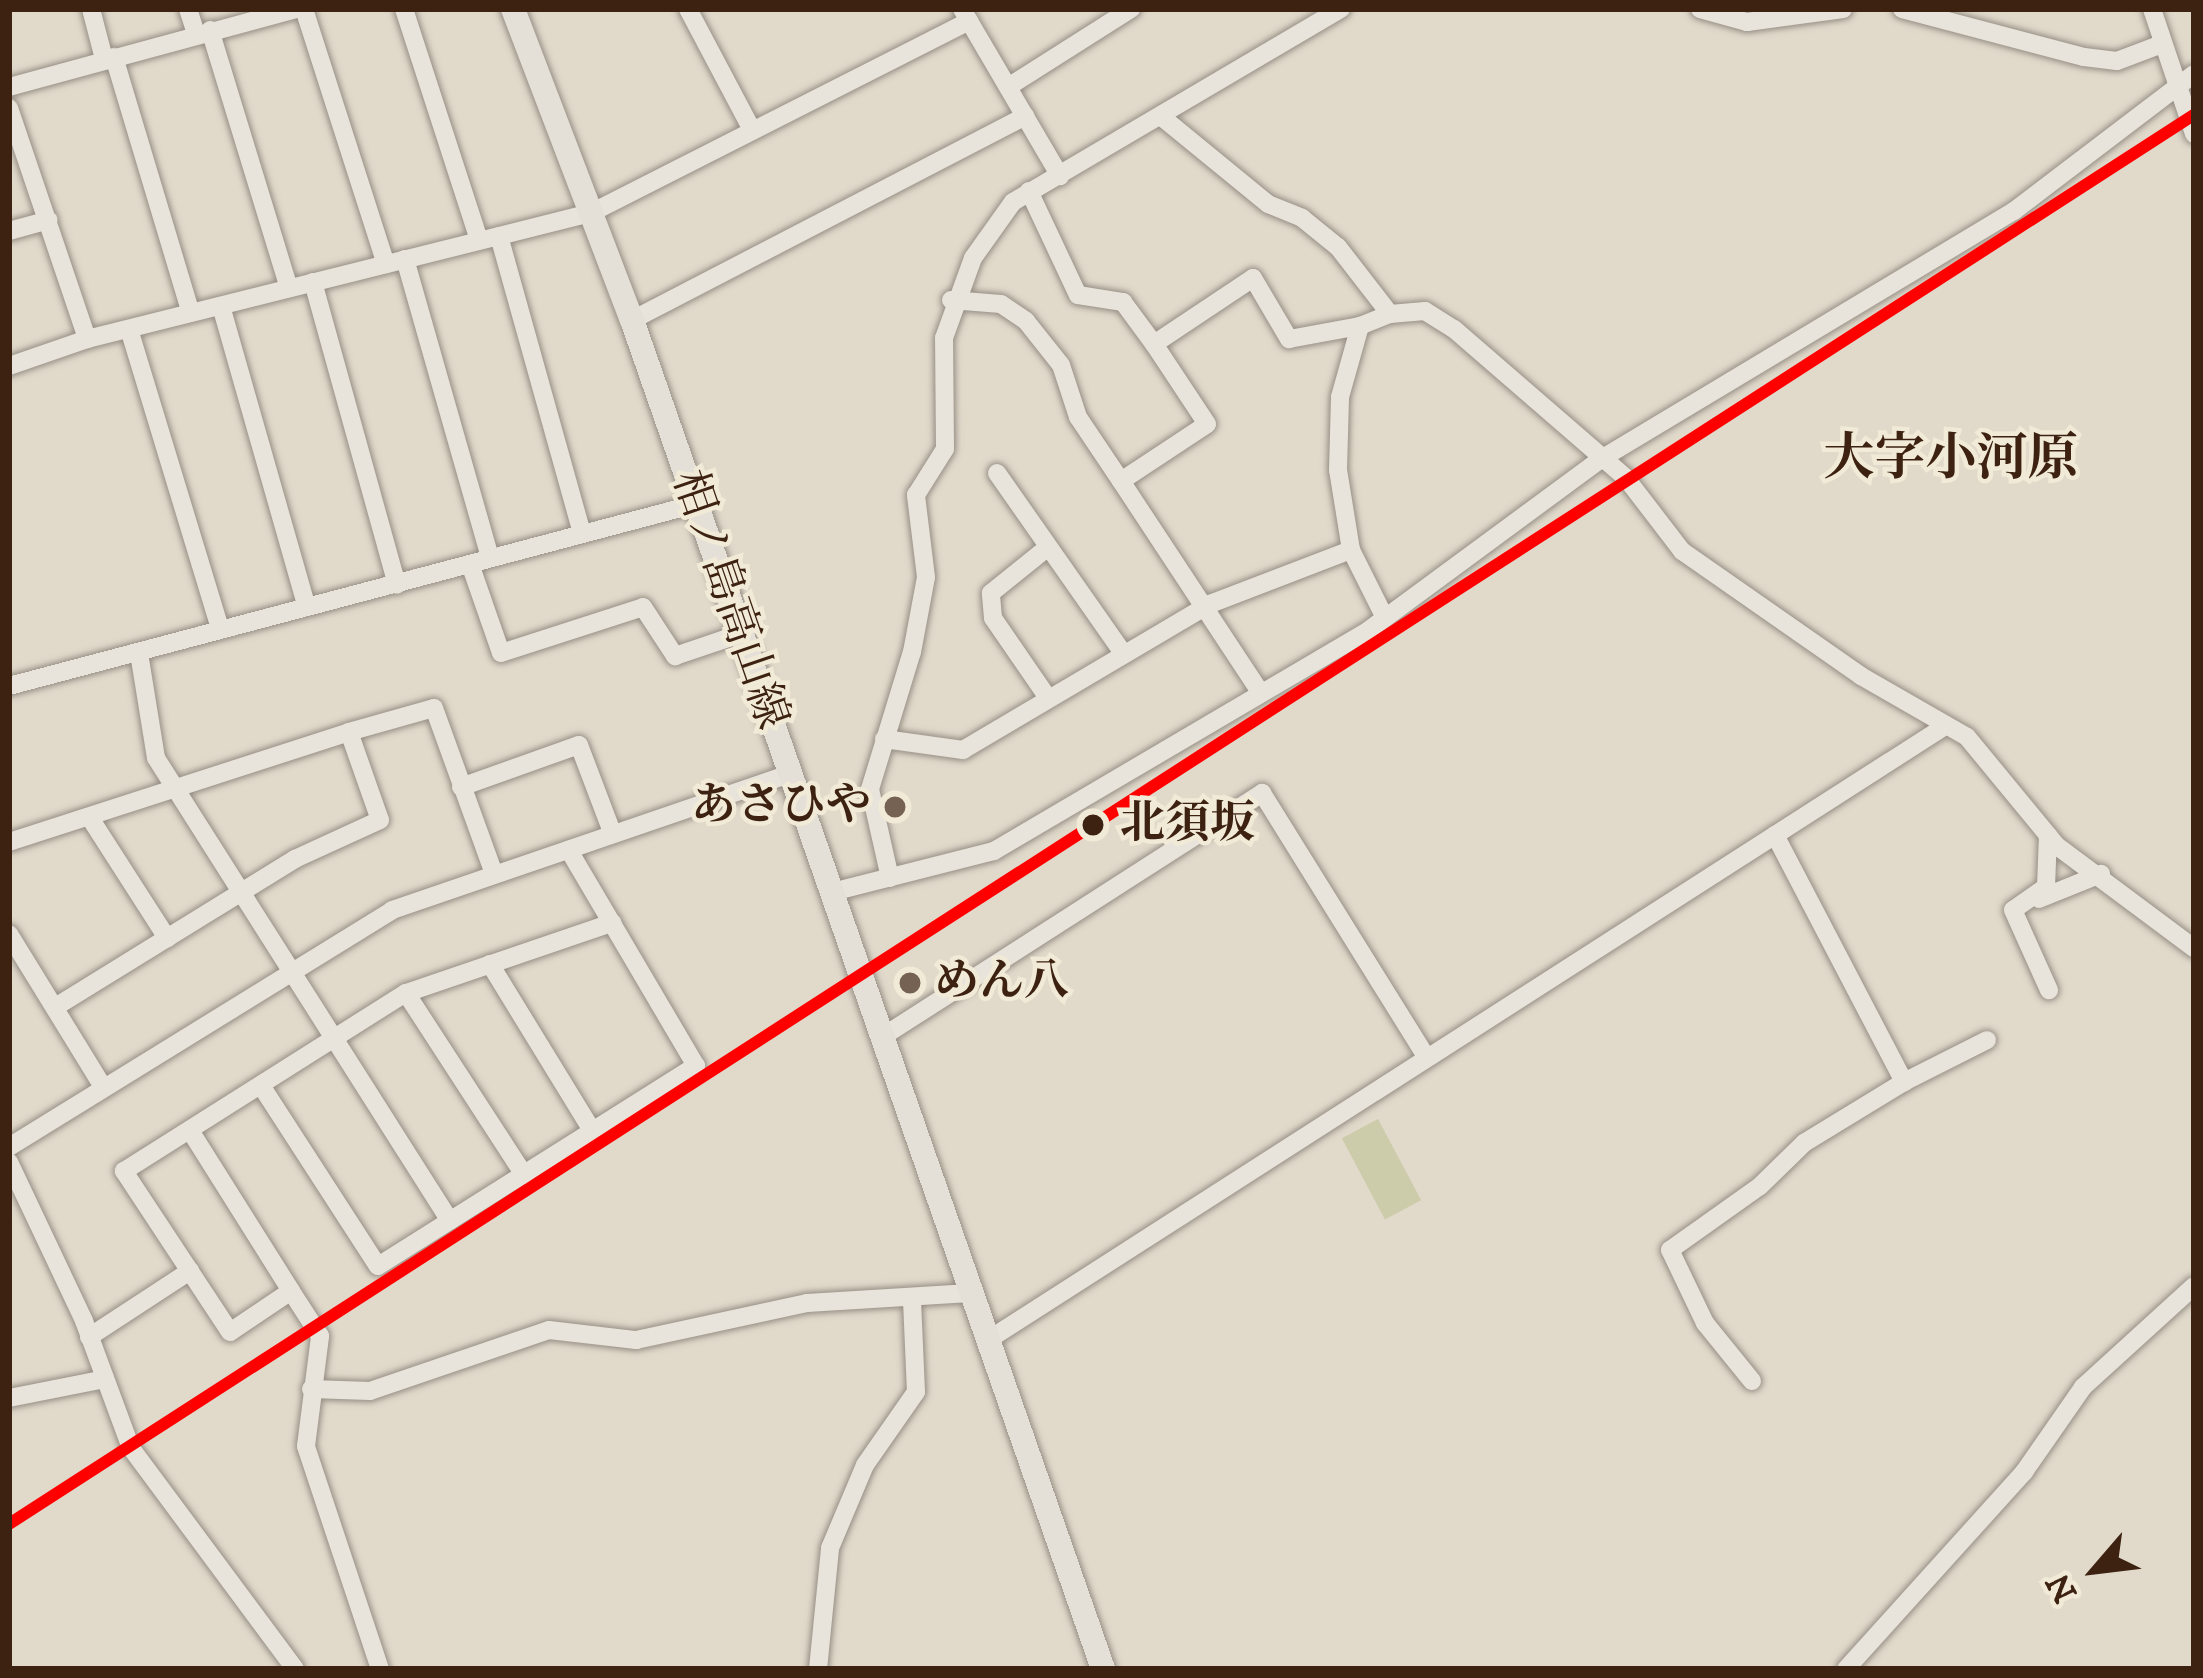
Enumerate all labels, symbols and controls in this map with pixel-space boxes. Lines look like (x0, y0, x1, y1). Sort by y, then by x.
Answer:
district label: 大字小河原 (1824, 428, 2078, 490)
street label: 相ノ島高山線 (660, 464, 798, 736)
place label: あさひや (691, 780, 871, 834)
marker: あさひや (882, 794, 908, 820)
place label: 北須坂 (1120, 798, 1255, 852)
marker: 北須坂 (1077, 809, 1109, 841)
place label: めん八 (934, 956, 1069, 1010)
marker: めん八 (897, 970, 923, 996)
north arrow (2035, 1510, 2155, 1630)
text: N (2038, 1566, 2087, 1609)

